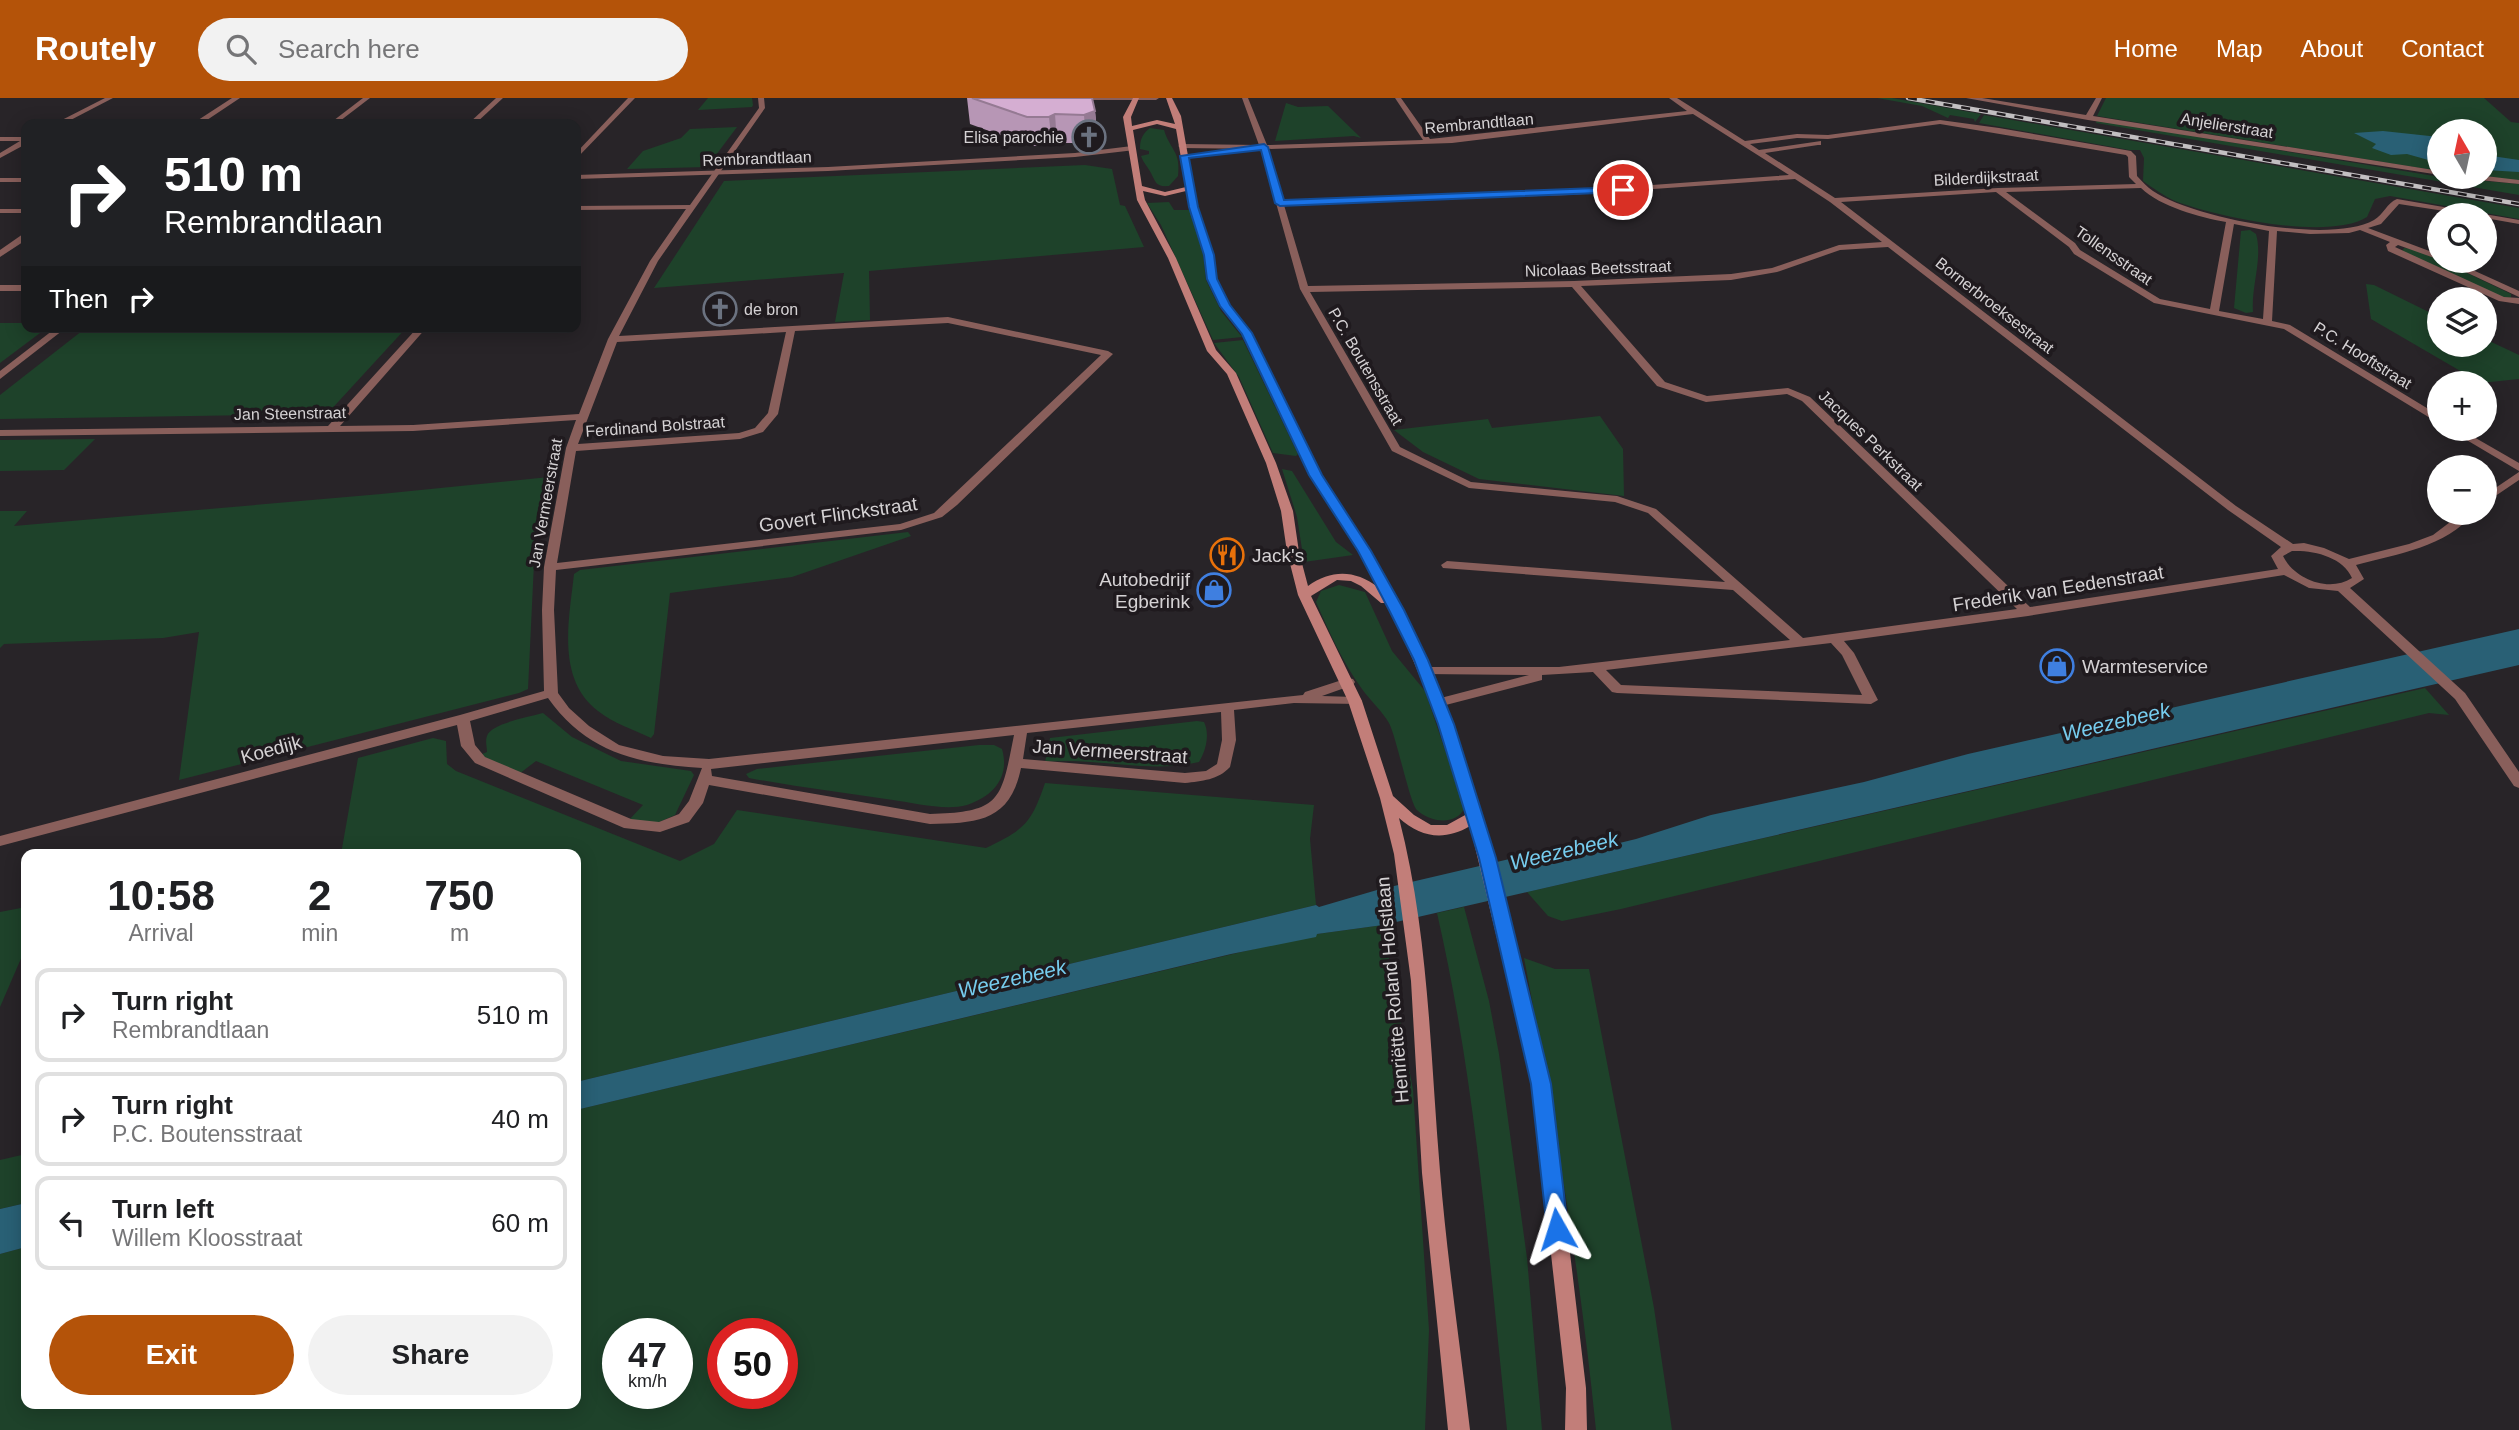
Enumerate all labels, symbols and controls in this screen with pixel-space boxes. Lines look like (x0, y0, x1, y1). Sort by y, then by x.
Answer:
search box (198, 18, 688, 81)
text: Routely (35, 30, 156, 67)
icon: search (222, 30, 260, 68)
text: Search here (278, 34, 420, 64)
text: Home (2114, 35, 2178, 62)
text: Map (2216, 35, 2263, 62)
text: About (2301, 35, 2363, 62)
text: Contact (2401, 35, 2484, 62)
street label: Rembrandtlaan (1424, 110, 1534, 137)
street label: Anjelierstraat (2179, 110, 2275, 141)
church icon: Elisa parochie (1070, 118, 1108, 156)
north arrow (2427, 119, 2497, 189)
map controls (2427, 119, 2497, 525)
place label: Elisa parochie (964, 129, 1064, 146)
icon: right (49, 147, 140, 238)
text: 510 m (164, 147, 303, 201)
street label: Rembrandtlaan (702, 148, 812, 169)
pin (1593, 160, 1653, 220)
street label: Bilderdijkstraat (1933, 166, 2039, 189)
icon: arrive (1604, 171, 1642, 209)
button: search (2427, 203, 2497, 273)
text: Rembrandtlaan (164, 204, 383, 240)
street label: Tollensstraat (2072, 223, 2156, 288)
street label: Bornerbroeksestraat (1932, 254, 2057, 357)
street label: Nicolaas Beetsstraat (1524, 257, 1672, 280)
icon: right (122, 280, 160, 318)
text: Then (49, 284, 108, 314)
button: layers (2427, 287, 2497, 357)
church icon: de bron (701, 290, 739, 328)
place label: de bron (744, 301, 798, 318)
street label: P.C. Boutensstraat (1325, 305, 1406, 428)
street label: P.C. Hooftstraat (2311, 319, 2415, 393)
button: + (2427, 371, 2497, 441)
street label: Jacques Perkstraat (1815, 387, 1926, 494)
street label: Jan Steenstraat (234, 404, 347, 423)
street label: Ferdinand Bolstraat (585, 413, 726, 440)
street label: Jan Vermeerstraat (526, 437, 565, 569)
button: − (2427, 455, 2497, 525)
street label: Govert Flinckstraat (758, 493, 919, 536)
restaurant icon: Jack's (1208, 536, 1246, 574)
place label: Jack's (1252, 545, 1304, 566)
street label: Frederik van Eedenstraat (1951, 561, 2166, 616)
place label: Autobedrijf Egberink (1099, 569, 1191, 612)
shop icon: Autobedrijf Egberink (1195, 571, 1233, 609)
shop icon: Warmteservice (2038, 647, 2076, 685)
place label: Warmteservice (2082, 656, 2208, 677)
water label: Weezebeek (2059, 698, 2174, 745)
street label: Koedijk (238, 731, 304, 768)
street label: Jan Vermeerstraat (1032, 736, 1189, 767)
water label: Weezebeek (1507, 827, 1622, 874)
text: 10:58 (107, 872, 215, 919)
text: 2 (308, 872, 331, 919)
text: 750 (425, 872, 495, 919)
street label: Henriëtte Roland Holstlaan (1372, 876, 1413, 1104)
text: Arrival (128, 920, 194, 946)
text: min (301, 920, 338, 946)
text: m (450, 920, 469, 946)
water label: Weezebeek (955, 955, 1070, 1002)
text: Turn right (112, 986, 233, 1016)
icon: right (53, 996, 91, 1034)
text: 510 m (477, 1000, 549, 1030)
text: Rembrandtlaan (112, 1017, 269, 1043)
text: Turn right (112, 1090, 233, 1120)
icon: right (53, 1100, 91, 1138)
text: 40 m (491, 1104, 549, 1134)
text: P.C. Boutensstraat (112, 1121, 302, 1147)
position arrow (1520, 1192, 1594, 1266)
text: Turn left (112, 1194, 214, 1224)
icon: left (53, 1204, 91, 1242)
text: 60 m (491, 1208, 549, 1238)
text: Willem Kloosstraat (112, 1225, 302, 1251)
button: Exit (49, 1315, 294, 1395)
button: Share (308, 1315, 553, 1395)
speed limit sign: 50 (707, 1318, 798, 1409)
text: 47 (628, 1335, 667, 1374)
text: km/h (628, 1371, 667, 1391)

